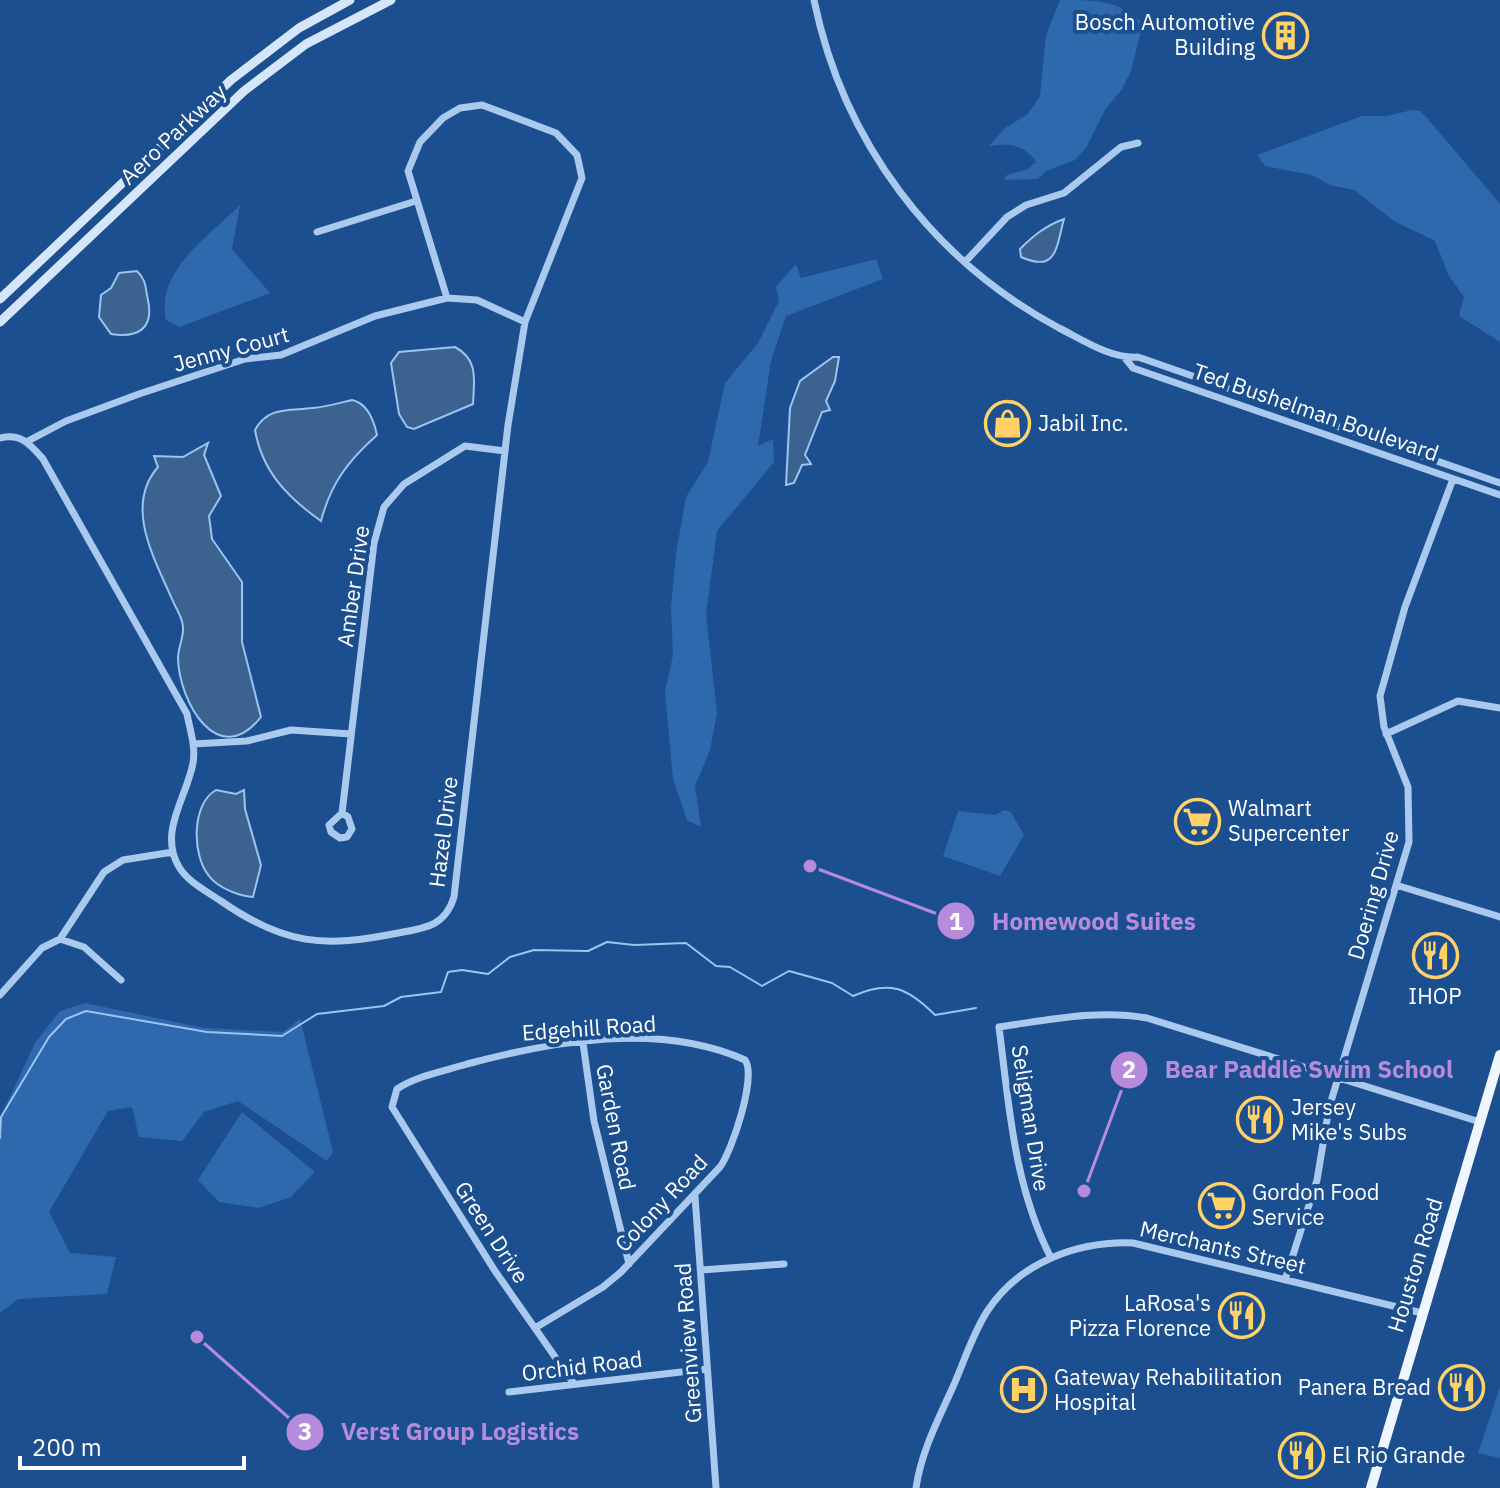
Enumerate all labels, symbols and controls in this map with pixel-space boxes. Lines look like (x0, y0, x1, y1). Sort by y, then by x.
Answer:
place label: Bosch Automotive Building (1075, 7, 1255, 61)
building icon: Bosch Automotive Building (1262, 11, 1310, 59)
street label: Aero Parkway (113, 77, 232, 190)
street label: Jenny Court (170, 319, 292, 378)
street label: Ted Bushelman Boulevard (1189, 356, 1443, 467)
shop icon: Jabil Inc. (983, 399, 1031, 447)
place label: Jabil Inc. (1038, 408, 1129, 437)
street label: Amber Drive (330, 523, 375, 649)
street label: Hazel Drive (421, 775, 464, 889)
place label: Walmart Supercenter (1228, 793, 1349, 847)
supermarket icon: Walmart Supercenter (1173, 797, 1221, 845)
street label: Doering Drive (1340, 827, 1405, 963)
callout: Homewood Suites (936, 897, 1212, 945)
text: 1 (949, 905, 963, 937)
text: Homewood Suites (992, 905, 1196, 937)
restaurant icon: IHOP (1411, 931, 1459, 979)
place label: IHOP (1408, 981, 1462, 1010)
street label: Edgehill Road (521, 1008, 657, 1047)
street label: Seligman Drive (1006, 1043, 1057, 1193)
callout: Bear Paddle Swim School (1109, 1046, 1469, 1094)
text: 2 (1122, 1053, 1136, 1085)
text: Bear Paddle Swim School (1165, 1053, 1453, 1085)
street label: Garden Road (590, 1061, 643, 1193)
place label: Jersey Mike's Subs (1291, 1092, 1407, 1146)
restaurant icon: Jersey Mike's Subs (1236, 1096, 1284, 1144)
street label: Colony Road (608, 1148, 713, 1258)
street label: Green Drive (449, 1175, 536, 1288)
place label: Gordon Food Service (1252, 1177, 1379, 1231)
supermarket icon: Gordon Food Service (1197, 1181, 1245, 1229)
street label: Houston Road (1380, 1194, 1449, 1336)
street label: Merchants Street (1137, 1213, 1309, 1280)
street label: Greenview Road (667, 1262, 708, 1424)
place label: LaRosa's Pizza Florence (1069, 1288, 1211, 1342)
restaurant icon: LaRosa's Pizza Florence (1218, 1292, 1266, 1340)
street label: Orchid Road (520, 1344, 644, 1387)
place label: Gateway Rehabilitation Hospital (1054, 1362, 1282, 1416)
restaurant icon: Panera Bread (1438, 1363, 1486, 1411)
hospital icon: Gateway Rehabilitation Hospital (999, 1366, 1047, 1414)
place label: Panera Bread (1298, 1372, 1431, 1401)
callout: Verst Group Logistics (285, 1408, 595, 1456)
text: 3 (298, 1415, 312, 1447)
text: Verst Group Logistics (341, 1415, 579, 1447)
scale bar (20, 1420, 244, 1470)
text: 200 m (32, 1431, 102, 1463)
restaurant icon: El Rio Grande (1277, 1431, 1325, 1479)
place label: El Rio Grande (1332, 1440, 1465, 1469)

